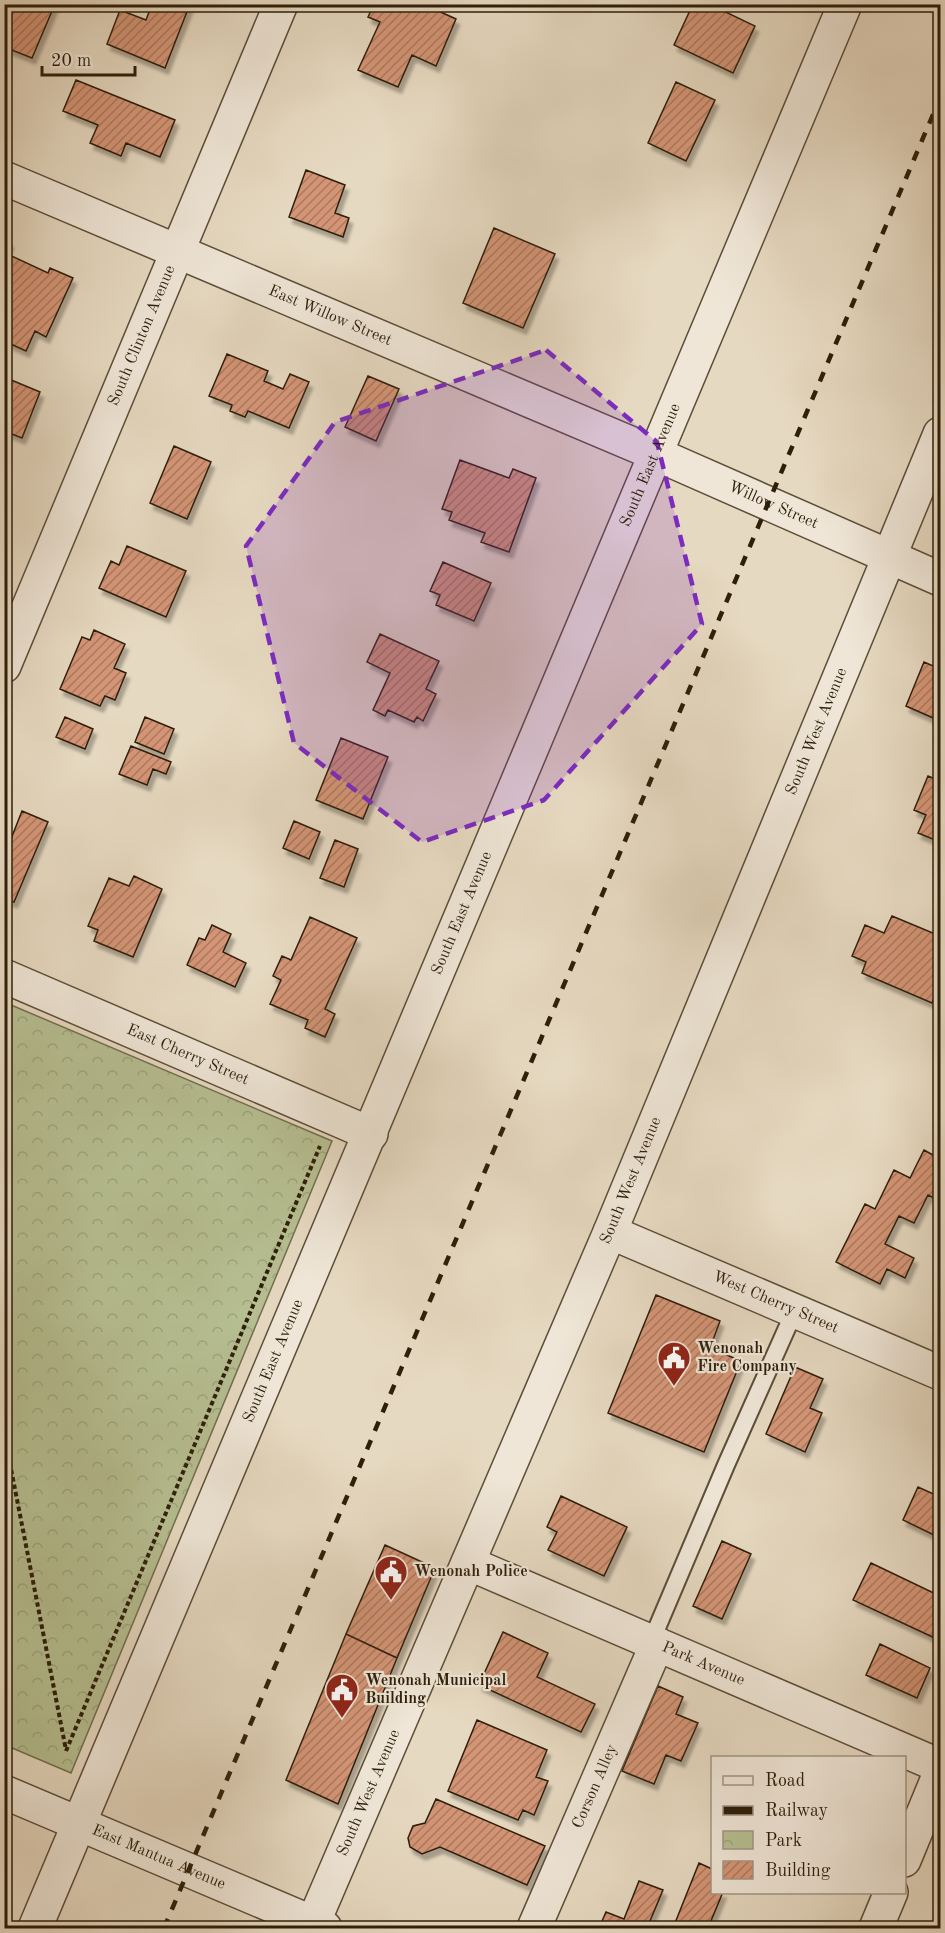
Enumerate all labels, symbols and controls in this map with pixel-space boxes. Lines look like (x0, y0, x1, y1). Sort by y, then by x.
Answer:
scale bar (42, 39, 135, 77)
text: 20 m (51, 52, 91, 70)
street label: South Clinton Avenue (106, 263, 179, 408)
street label: East Willow Street (266, 283, 394, 349)
street label: South East Avenue (618, 401, 684, 529)
street label: Willow Street (726, 479, 821, 532)
street label: South West Avenue (784, 666, 850, 798)
street label: South East Avenue (429, 849, 495, 977)
street label: East Cherry Street (124, 1022, 252, 1089)
street label: South West Avenue (598, 1115, 665, 1247)
street label: West Cherry Street (710, 1269, 841, 1337)
street label: South East Avenue (241, 1297, 307, 1425)
public building icon: Wenonah Fire Company (656, 1340, 692, 1387)
place label: Wenonah Fire Company (697, 1341, 797, 1375)
public building icon: Wenonah Police (373, 1554, 409, 1601)
place label: Wenonah Police (414, 1564, 528, 1580)
street label: Park Avenue (659, 1639, 747, 1689)
public building icon: Wenonah Municipal Building (324, 1672, 360, 1719)
place label: Wenonah Municipal Building (365, 1673, 506, 1707)
street label: South West Avenue (335, 1727, 403, 1859)
street label: Corson Alley (570, 1742, 621, 1831)
legend (711, 1756, 906, 1894)
text: Road (765, 1772, 805, 1790)
text: Railway (765, 1802, 828, 1820)
street label: East Mantua Avenue (90, 1822, 228, 1893)
text: Park (765, 1832, 802, 1850)
text: Building (765, 1862, 831, 1880)

